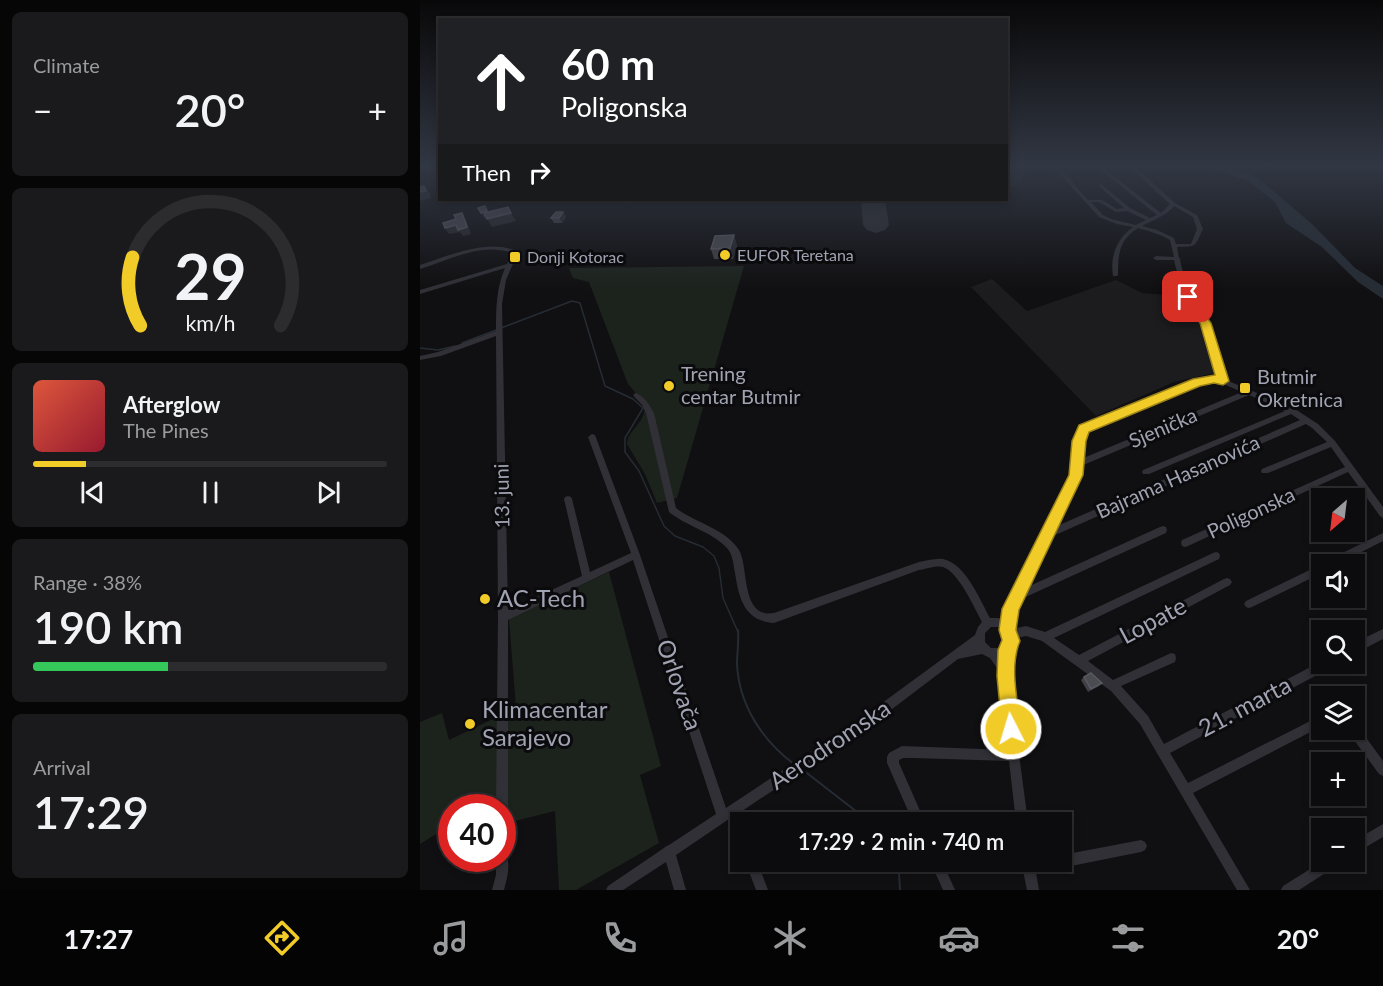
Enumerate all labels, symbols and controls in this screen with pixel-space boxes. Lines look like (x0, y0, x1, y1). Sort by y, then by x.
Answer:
text: 60 m (561, 39, 655, 89)
icon: ahead (462, 42, 540, 120)
text: Climate (33, 53, 100, 77)
text: 20° (175, 83, 245, 137)
text: − (33, 90, 52, 130)
text: + (368, 90, 387, 130)
text: Poligonska (561, 90, 688, 123)
icon: right (523, 156, 556, 189)
text: Then (462, 159, 511, 186)
text: 29 (174, 239, 246, 314)
place label: EUFOR Teretana (737, 245, 854, 264)
place label: Donji Kotorac (527, 247, 624, 266)
marker: EUFOR Teretana (718, 248, 732, 262)
marker: Donji Kotorac (508, 250, 522, 264)
pin (1162, 271, 1213, 322)
icon: arrive (1171, 280, 1204, 313)
text: km/h (185, 311, 235, 337)
place label: Trening centar Butmir (681, 361, 801, 408)
place label: Butmir Okretnica (1257, 364, 1343, 411)
marker: Trening centar Butmir (662, 379, 676, 393)
marker: Butmir Okretnica (1238, 381, 1252, 395)
text: Afterglow (123, 391, 220, 418)
street label: Sjenička (1125, 402, 1200, 452)
text: The Pines (123, 418, 209, 442)
street label: Bajrama Hasanovića (1092, 429, 1263, 523)
street label: 13. juni (488, 463, 514, 529)
icon: previous (76, 476, 109, 509)
icon: pause (194, 476, 227, 509)
icon: next (312, 476, 345, 509)
street label: Poligonska (1203, 481, 1298, 543)
north arrow (1311, 488, 1365, 542)
map controls (1311, 488, 1365, 872)
button: sound (1311, 554, 1365, 608)
text: Range · 38% (33, 570, 142, 594)
place label: AC-Tech (497, 583, 585, 612)
street label: Lopate (1114, 590, 1191, 649)
marker: AC-Tech (478, 592, 492, 606)
text: 190 km (33, 600, 183, 654)
button: search (1311, 620, 1365, 674)
street label: Orlovača (651, 635, 709, 734)
street label: 21. marta (1193, 669, 1296, 742)
button: layers (1311, 686, 1365, 740)
street label: Aerodromska (763, 693, 895, 795)
place label: Klimacentar Sarajevo (482, 694, 608, 751)
position arrow (979, 697, 1043, 761)
marker: Klimacentar Sarajevo (463, 717, 477, 731)
button: + (1311, 752, 1365, 806)
text: Arrival (33, 755, 91, 779)
text: 17:29 (33, 785, 149, 839)
speed limit sign: 40 (438, 794, 516, 872)
button: − (1311, 818, 1365, 872)
text: 17:29 · 2 min · 740 m (798, 828, 1004, 855)
icon: directions (261, 917, 303, 959)
icon: music (430, 917, 472, 959)
icon: phone (599, 917, 641, 959)
icon: climate (769, 917, 811, 959)
icon: car (938, 917, 980, 959)
icon: filters (1107, 917, 1149, 959)
text: 17:27 (64, 922, 133, 955)
text: 20° (1277, 922, 1319, 955)

